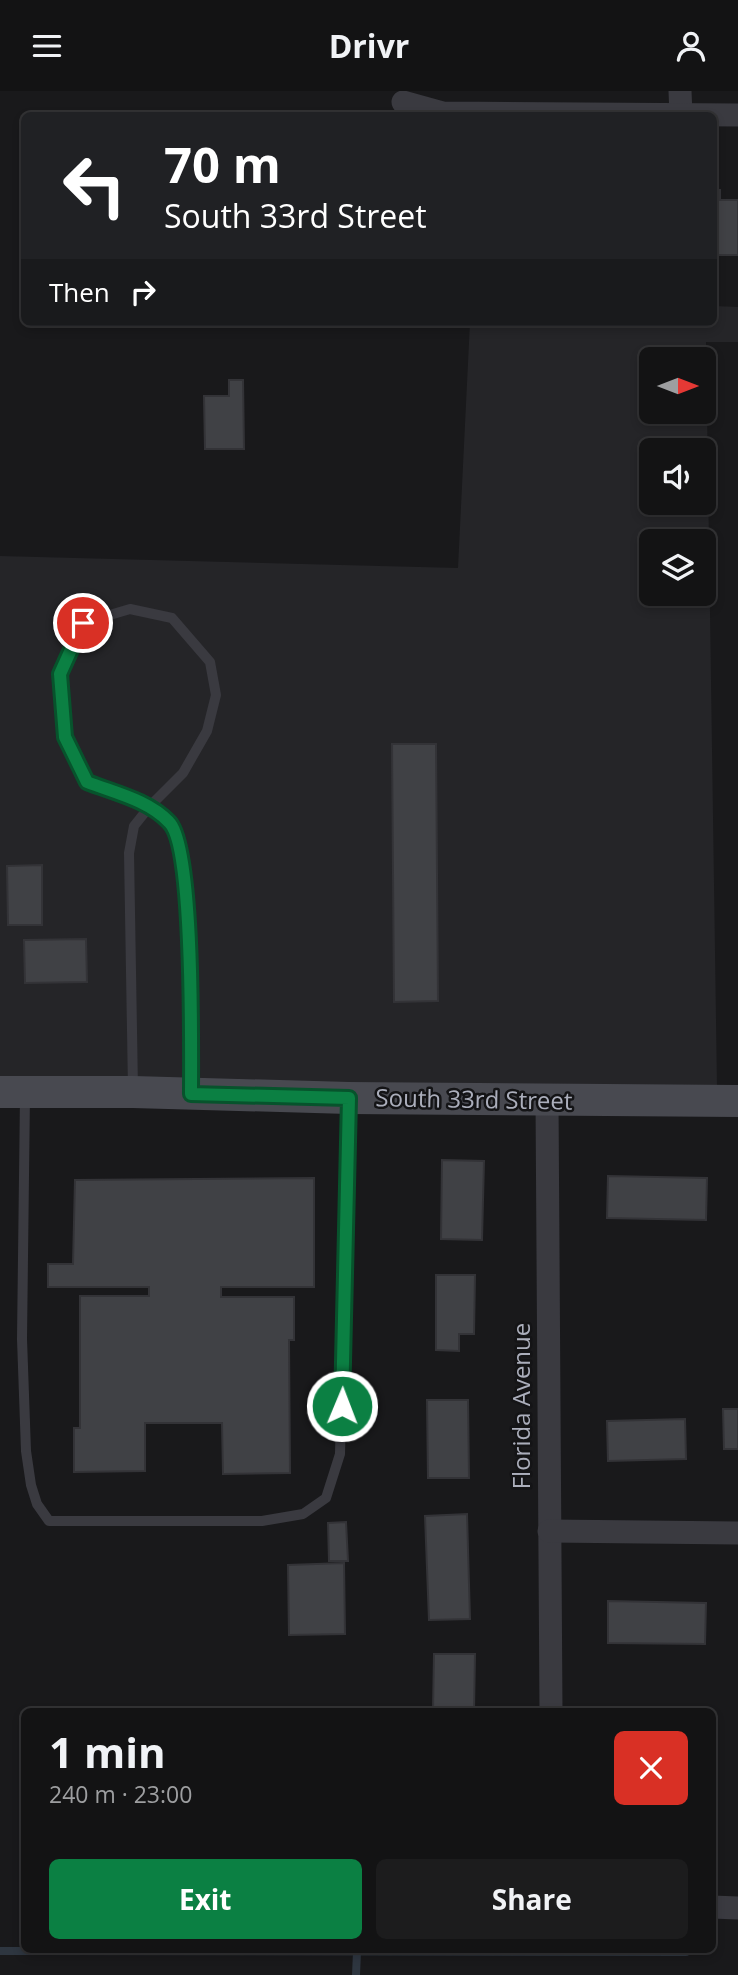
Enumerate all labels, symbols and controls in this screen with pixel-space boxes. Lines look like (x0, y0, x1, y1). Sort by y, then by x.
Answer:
text: Drivr (329, 24, 409, 67)
icon: menu (28, 27, 66, 65)
icon: person (672, 27, 710, 65)
text: 70 m (164, 131, 281, 197)
icon: left (49, 140, 140, 231)
text: South 33rd Street (164, 194, 427, 237)
icon: right (124, 273, 162, 311)
text: Then (49, 274, 110, 310)
north arrow (639, 347, 716, 423)
map controls (639, 347, 716, 606)
button: sound (639, 438, 716, 515)
button: layers (639, 529, 716, 606)
pin (53, 593, 113, 653)
icon: arrive (64, 604, 102, 642)
street label: South 33rd Street (375, 1080, 573, 1117)
street label: Florida Avenue (504, 1323, 537, 1489)
position arrow (305, 1369, 379, 1443)
text: 1 min (49, 1723, 166, 1780)
button: close (614, 1731, 688, 1805)
text: 240 m · 23:00 (49, 1778, 192, 1810)
button: Exit (49, 1859, 362, 1939)
button: Share (376, 1859, 688, 1939)

